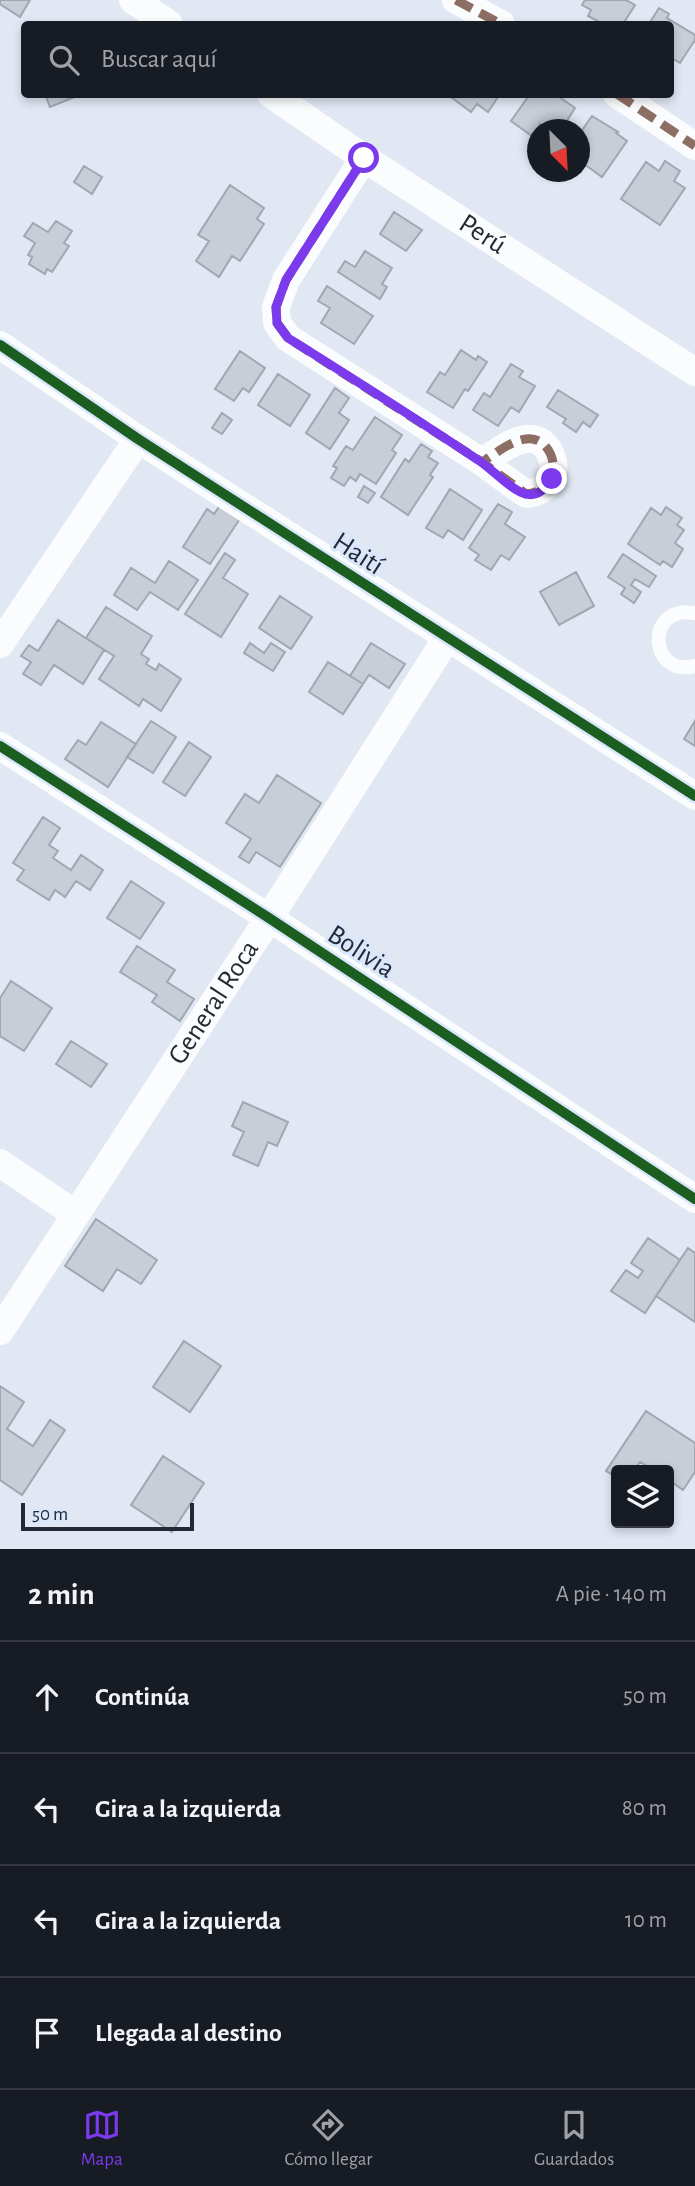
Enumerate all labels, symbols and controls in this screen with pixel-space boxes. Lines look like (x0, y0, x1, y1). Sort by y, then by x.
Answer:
search box (21, 21, 674, 98)
icon: search (45, 41, 83, 79)
text: Buscar aquí (101, 46, 217, 72)
north arrow (527, 119, 590, 182)
route start (348, 142, 379, 173)
street label: Perú (454, 209, 511, 260)
route end (536, 463, 567, 494)
street label: Haití (328, 528, 388, 581)
street label: Bolivia (322, 920, 400, 984)
street label: General Roca (164, 936, 264, 1069)
map controls (611, 1465, 674, 1528)
button: layers (611, 1465, 674, 1528)
scale bar (21, 1500, 194, 1532)
text: 50 m (32, 1505, 68, 1524)
text: 2 min (28, 1580, 95, 1610)
text: A pie · 140 m (556, 1583, 667, 1606)
icon: ahead (28, 1678, 66, 1716)
text: Continúa (95, 1684, 190, 1710)
text: 50 m (623, 1685, 667, 1708)
icon: left (28, 1790, 66, 1828)
text: Gira a la izquierda (95, 1796, 281, 1822)
text: 80 m (622, 1797, 667, 1820)
icon: left (28, 1902, 66, 1940)
text: Gira a la izquierda (95, 1908, 281, 1934)
text: 10 m (625, 1909, 667, 1932)
icon: arrive (28, 2014, 66, 2052)
text: Llegada al destino (95, 2020, 282, 2046)
tab: Mapa (81, 2106, 123, 2171)
tab: Cómo llegar (284, 2106, 372, 2171)
tab: Guardados (534, 2106, 614, 2171)

